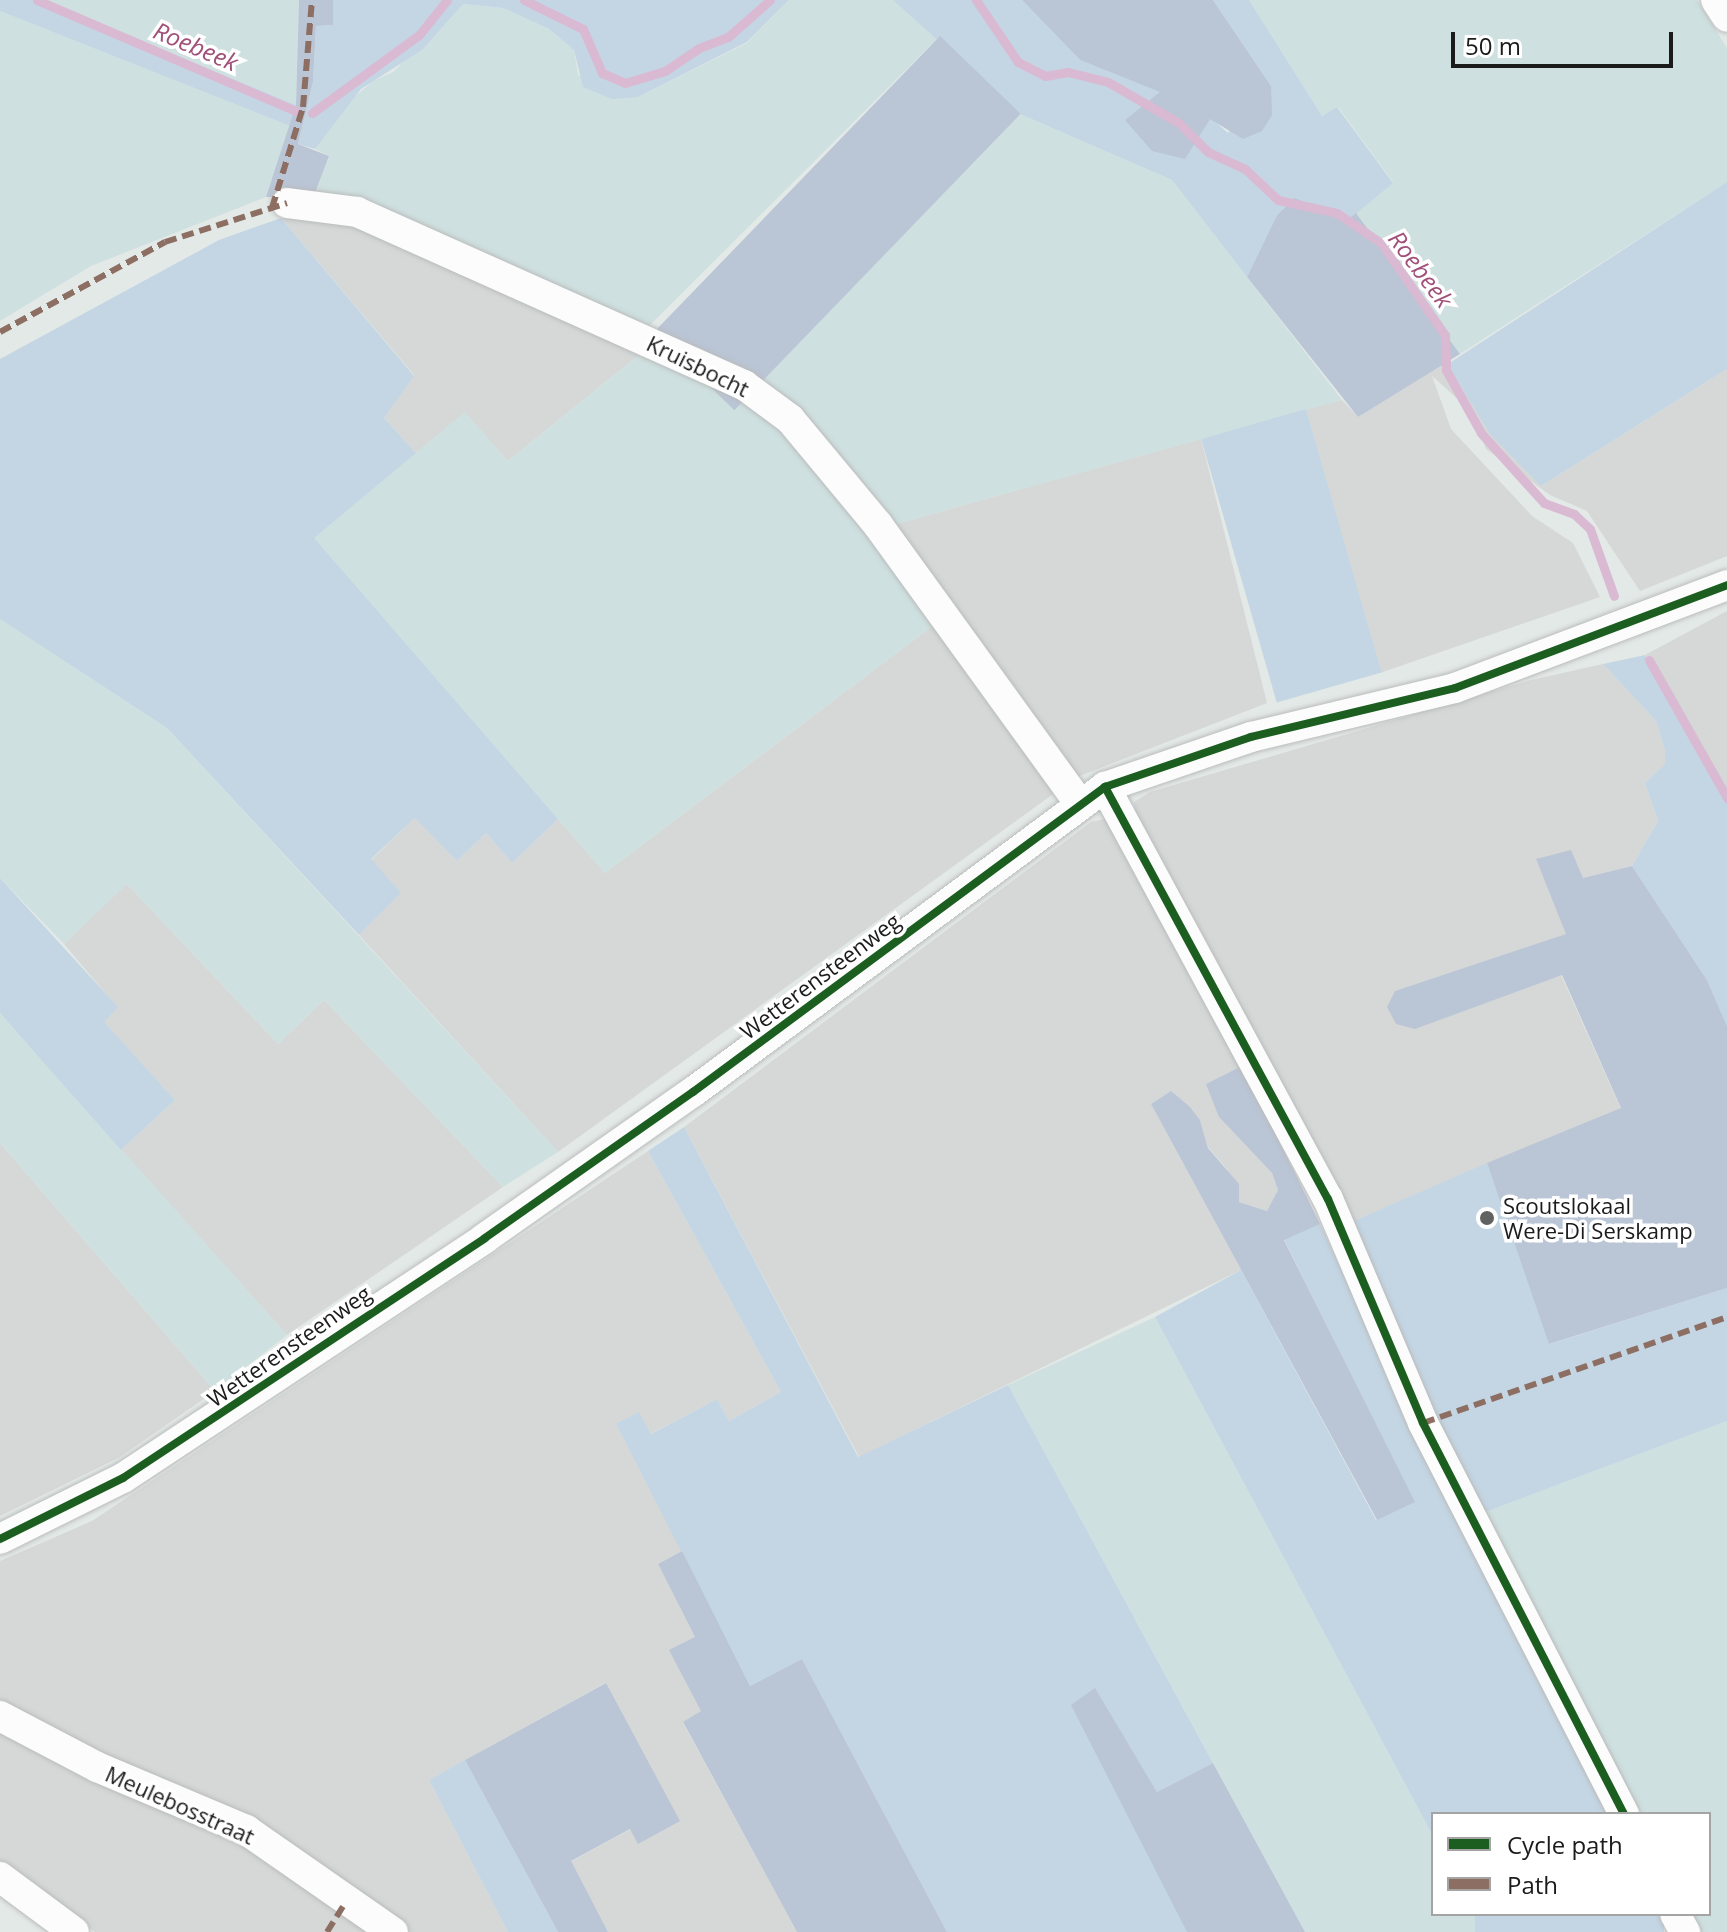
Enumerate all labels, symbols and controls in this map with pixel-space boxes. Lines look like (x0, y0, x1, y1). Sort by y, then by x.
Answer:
water label: Roebeek (150, 15, 242, 77)
scale bar (1455, 16, 1677, 66)
text: 50 m (1465, 29, 1521, 62)
water label: Roebeek (1383, 225, 1459, 313)
street label: Kruisbocht (643, 330, 753, 402)
street label: Wetterensteenweg (735, 907, 905, 1045)
place label: Scoutslokaal Were-Di Serskamp (1503, 1192, 1693, 1244)
marker: Scoutslokaal Were-Di Serskamp (1478, 1209, 1496, 1227)
street label: Wetterensteenweg (202, 1280, 376, 1412)
street label: Meulebosstraat (101, 1760, 259, 1850)
legend (1431, 1812, 1711, 1916)
text: Cycle path (1507, 1828, 1623, 1861)
text: Path (1507, 1868, 1558, 1901)

